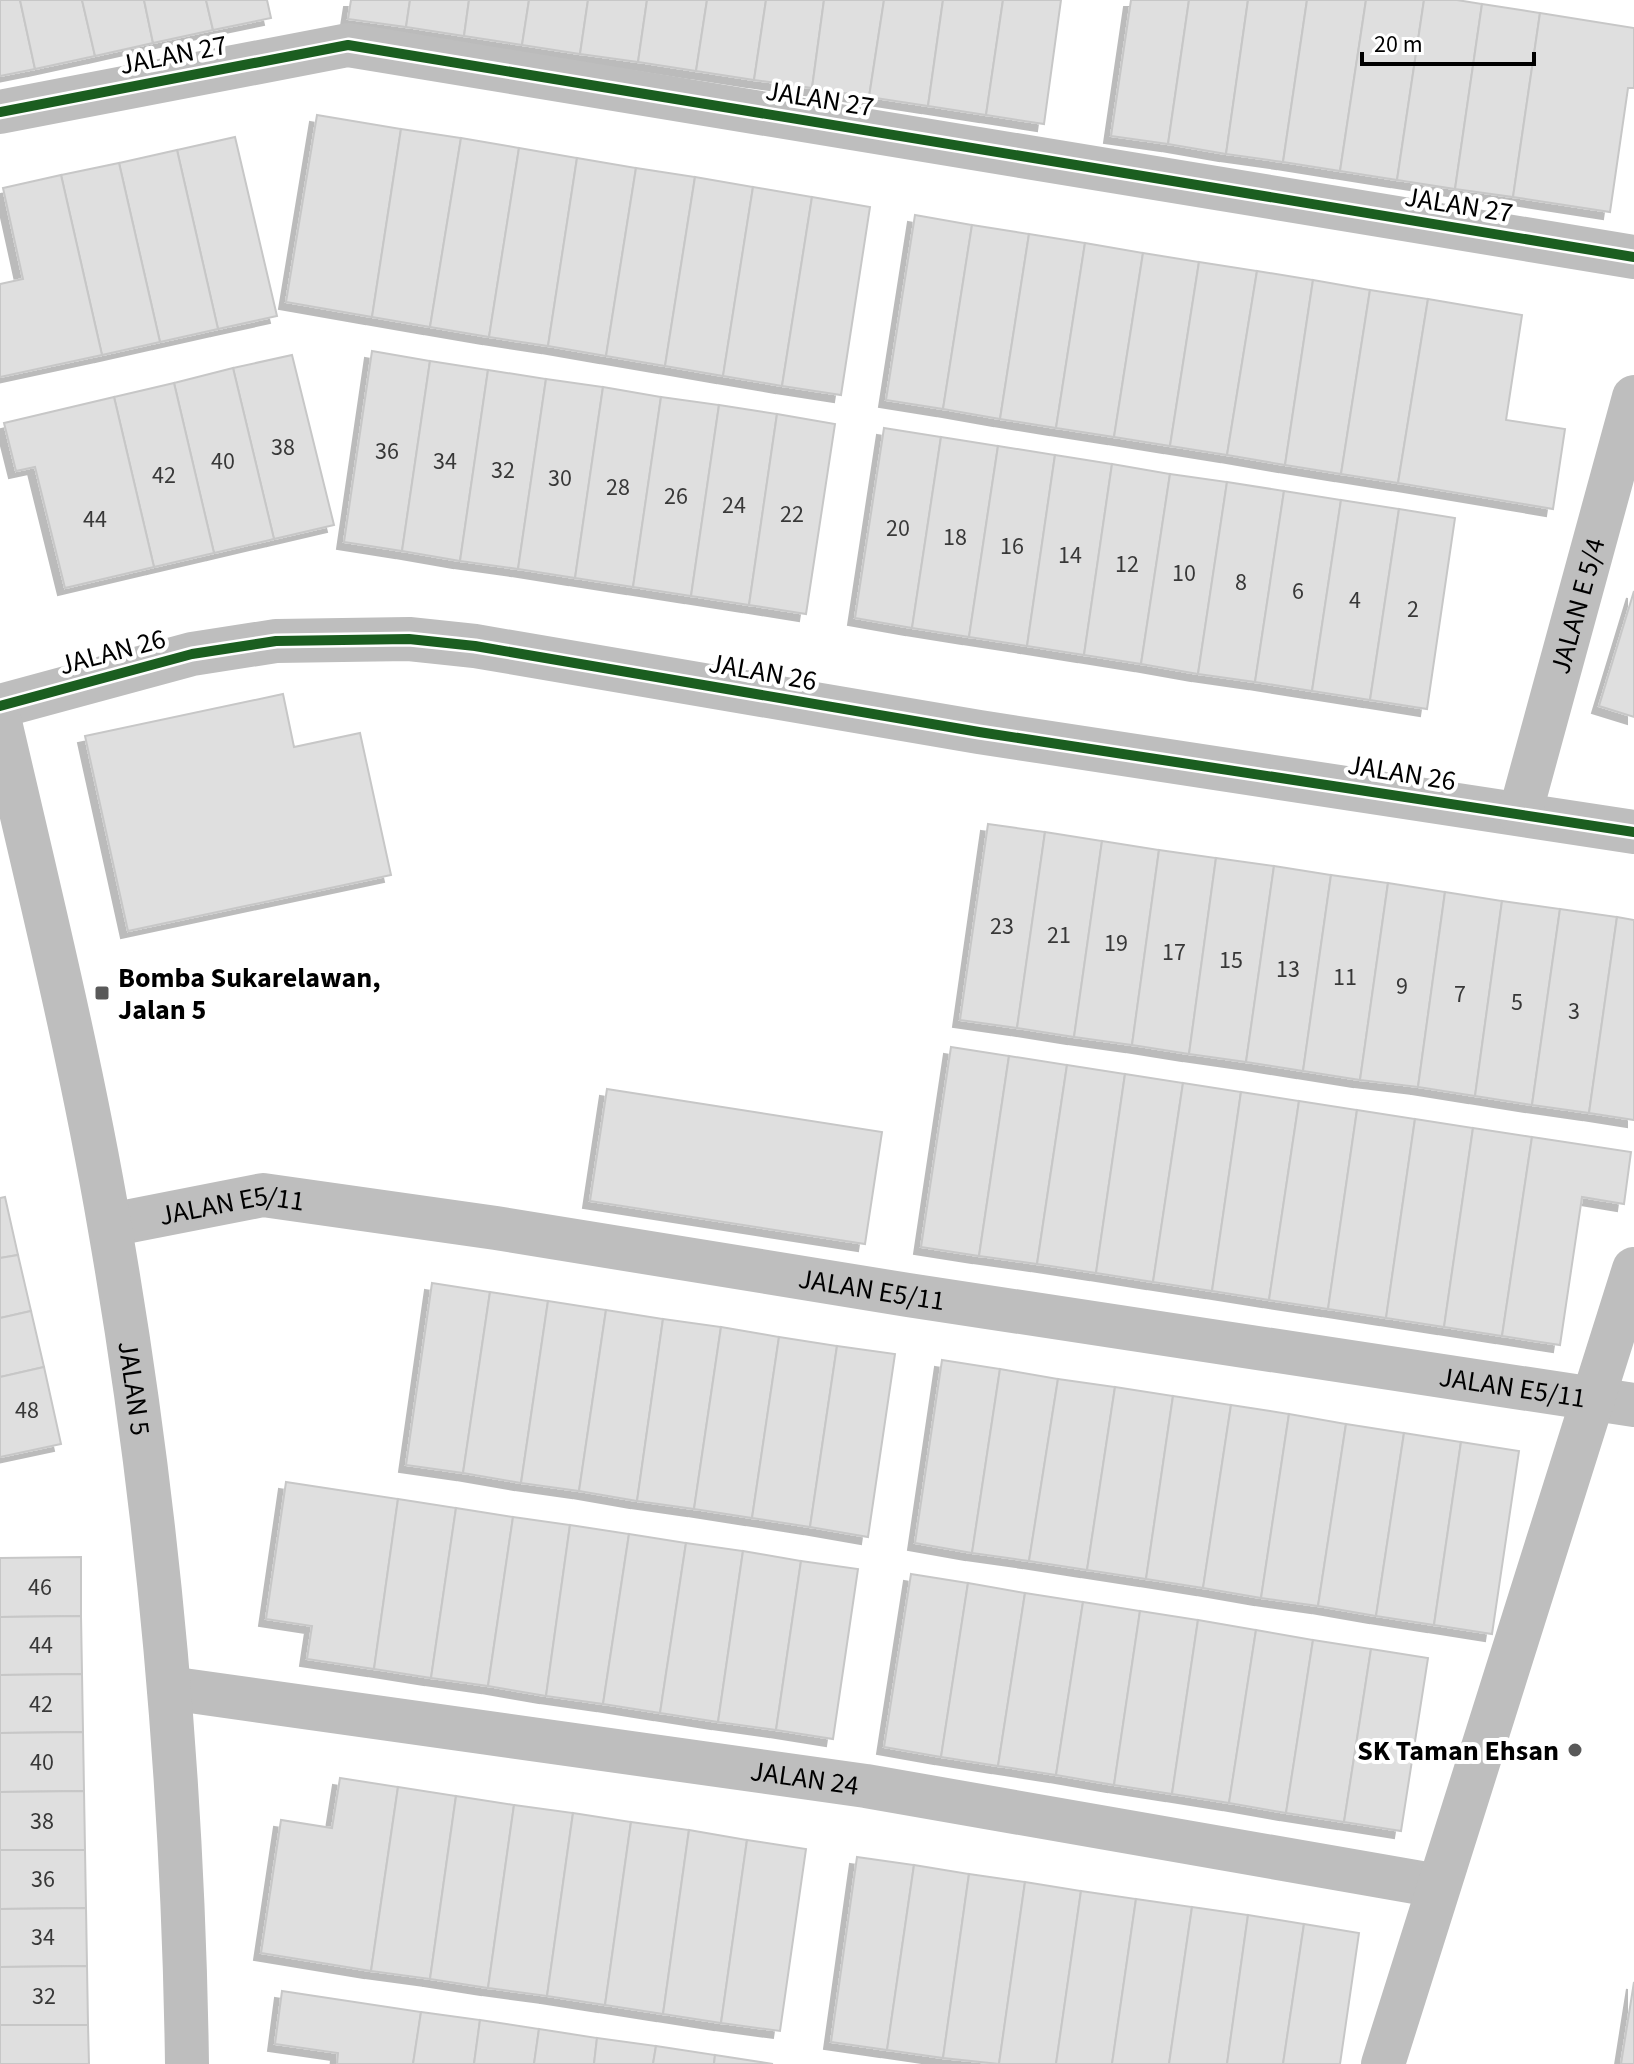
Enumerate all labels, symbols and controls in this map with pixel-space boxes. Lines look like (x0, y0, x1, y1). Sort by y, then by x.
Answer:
scale bar (1362, 16, 1534, 66)
street label: JALAN 27 (116, 25, 231, 85)
text: 20 m (1374, 27, 1423, 62)
street label: JALAN 27 (763, 71, 877, 127)
street label: JALAN 27 (1402, 177, 1516, 233)
house number: 38 (271, 430, 295, 465)
house number: 36 (375, 434, 399, 469)
house number: 40 (211, 444, 235, 479)
house number: 34 (433, 444, 457, 479)
house number: 32 (491, 453, 515, 488)
house number: 42 (152, 458, 176, 493)
house number: 30 (548, 461, 572, 496)
house number: 28 (606, 470, 630, 505)
house number: 26 (664, 479, 688, 514)
house number: 24 (722, 488, 746, 523)
house number: 22 (780, 497, 804, 532)
house number: 44 (83, 502, 107, 537)
house number: 20 (886, 511, 910, 546)
house number: 18 (943, 520, 967, 555)
house number: 16 (1000, 529, 1024, 564)
street label: JALAN E 5/4 (1540, 533, 1616, 678)
house number: 14 (1058, 538, 1082, 573)
house number: 12 (1115, 547, 1139, 582)
house number: 10 (1172, 556, 1196, 591)
house number: 8 (1235, 565, 1247, 600)
house number: 6 (1292, 574, 1304, 609)
house number: 4 (1349, 583, 1361, 618)
house number: 2 (1407, 592, 1419, 627)
street label: JALAN 26 (54, 619, 170, 685)
street label: JALAN 26 (706, 643, 820, 701)
street label: JALAN 26 (1345, 745, 1459, 801)
house number: 23 (990, 909, 1014, 944)
house number: 21 (1047, 918, 1071, 953)
house number: 19 (1104, 926, 1128, 961)
house number: 17 (1162, 935, 1186, 970)
house number: 15 (1219, 943, 1243, 978)
house number: 13 (1276, 952, 1300, 987)
place label: Bomba Sukarelawan, Jalan 5 (118, 958, 381, 1030)
house number: 11 (1333, 960, 1357, 995)
house number: 9 (1396, 969, 1408, 1004)
house number: 7 (1454, 977, 1466, 1012)
marker: Bomba Sukarelawan, Jalan 5 (93, 984, 111, 1002)
house number: 5 (1511, 985, 1523, 1020)
house number: 3 (1568, 994, 1580, 1029)
street label: JALAN E5/11 (156, 1176, 307, 1236)
street label: JALAN E5/11 (796, 1259, 948, 1321)
street label: JALAN 5 (107, 1338, 160, 1438)
street label: JALAN E5/11 (1436, 1357, 1588, 1418)
house number: 48 (15, 1393, 39, 1428)
house number: 46 (28, 1570, 52, 1605)
house number: 44 (29, 1628, 53, 1663)
house number: 42 (29, 1687, 53, 1722)
place label: SK Taman Ehsan (1357, 1731, 1559, 1771)
marker: SK Taman Ehsan (1566, 1741, 1584, 1759)
house number: 40 (30, 1745, 54, 1780)
street label: JALAN 24 (748, 1751, 862, 1806)
house number: 38 (30, 1804, 54, 1839)
house number: 36 (31, 1862, 55, 1897)
house number: 34 (31, 1920, 55, 1955)
house number: 32 (32, 1979, 56, 2014)

